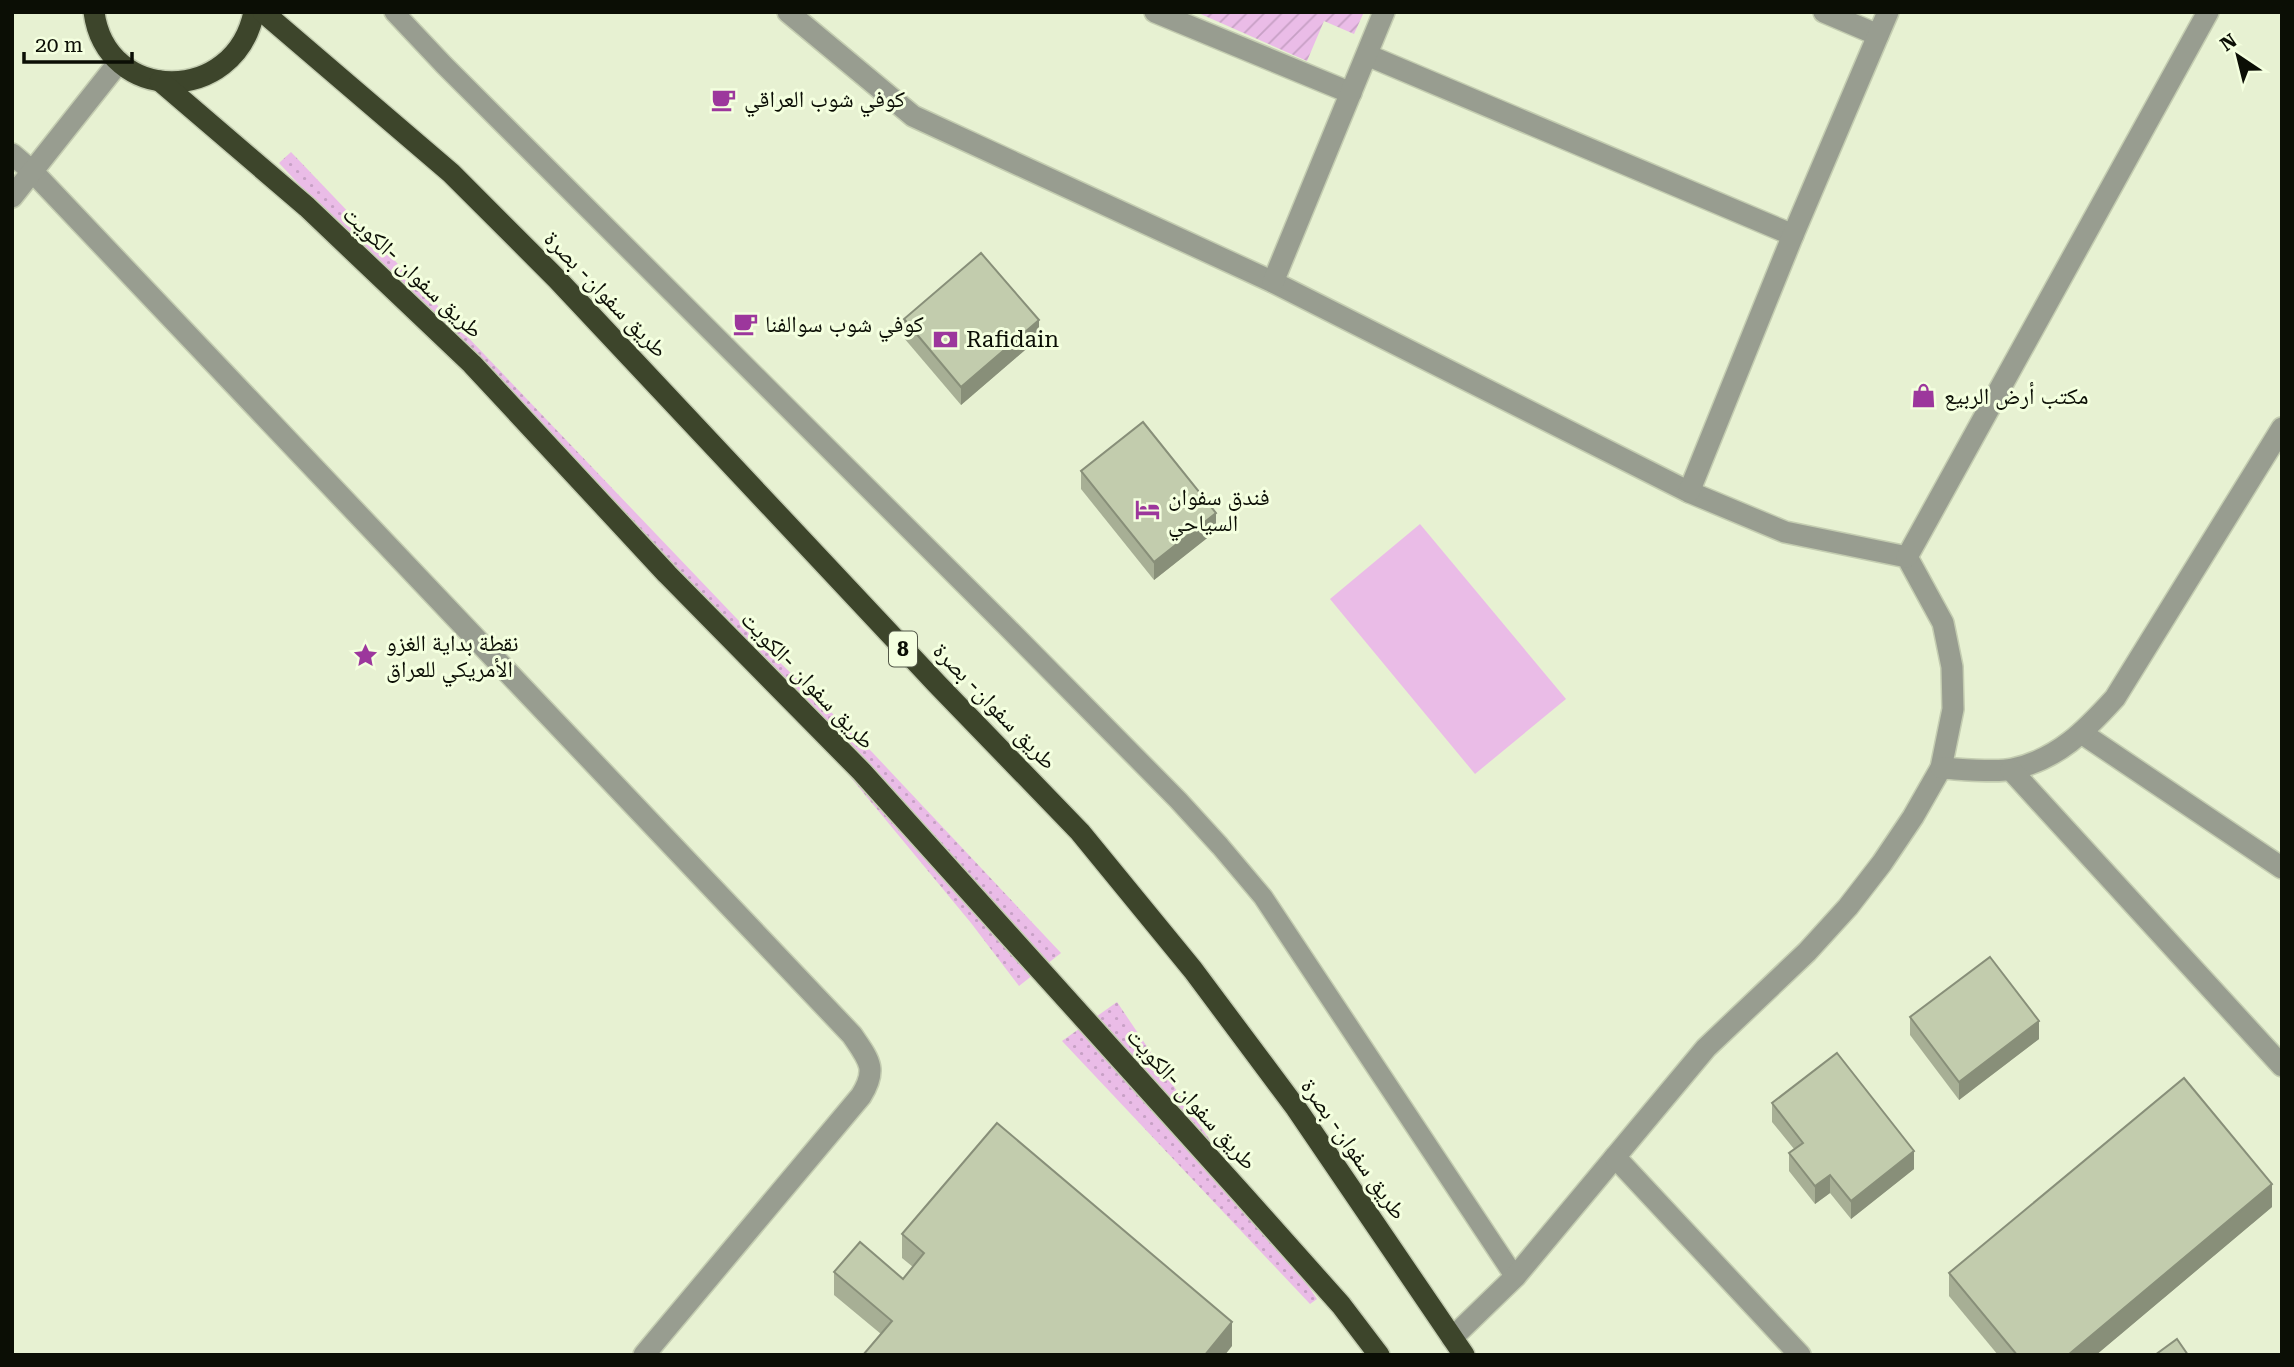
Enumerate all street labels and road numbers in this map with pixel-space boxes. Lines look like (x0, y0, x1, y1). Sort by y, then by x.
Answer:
street label: طريق سفوان -الكويت (337, 201, 488, 344)
street label: طريق سفوان- بصرة (538, 225, 673, 363)
street label: طريق سفوان -الكويت (735, 606, 880, 755)
road number: 8 (889, 632, 917, 666)
street label: طريق سفوان- بصرة (927, 637, 1062, 775)
street label: طريق سفوان -الكويت (1121, 1023, 1262, 1176)
street label: طريق سفوان- بصرة (1295, 1074, 1412, 1225)

